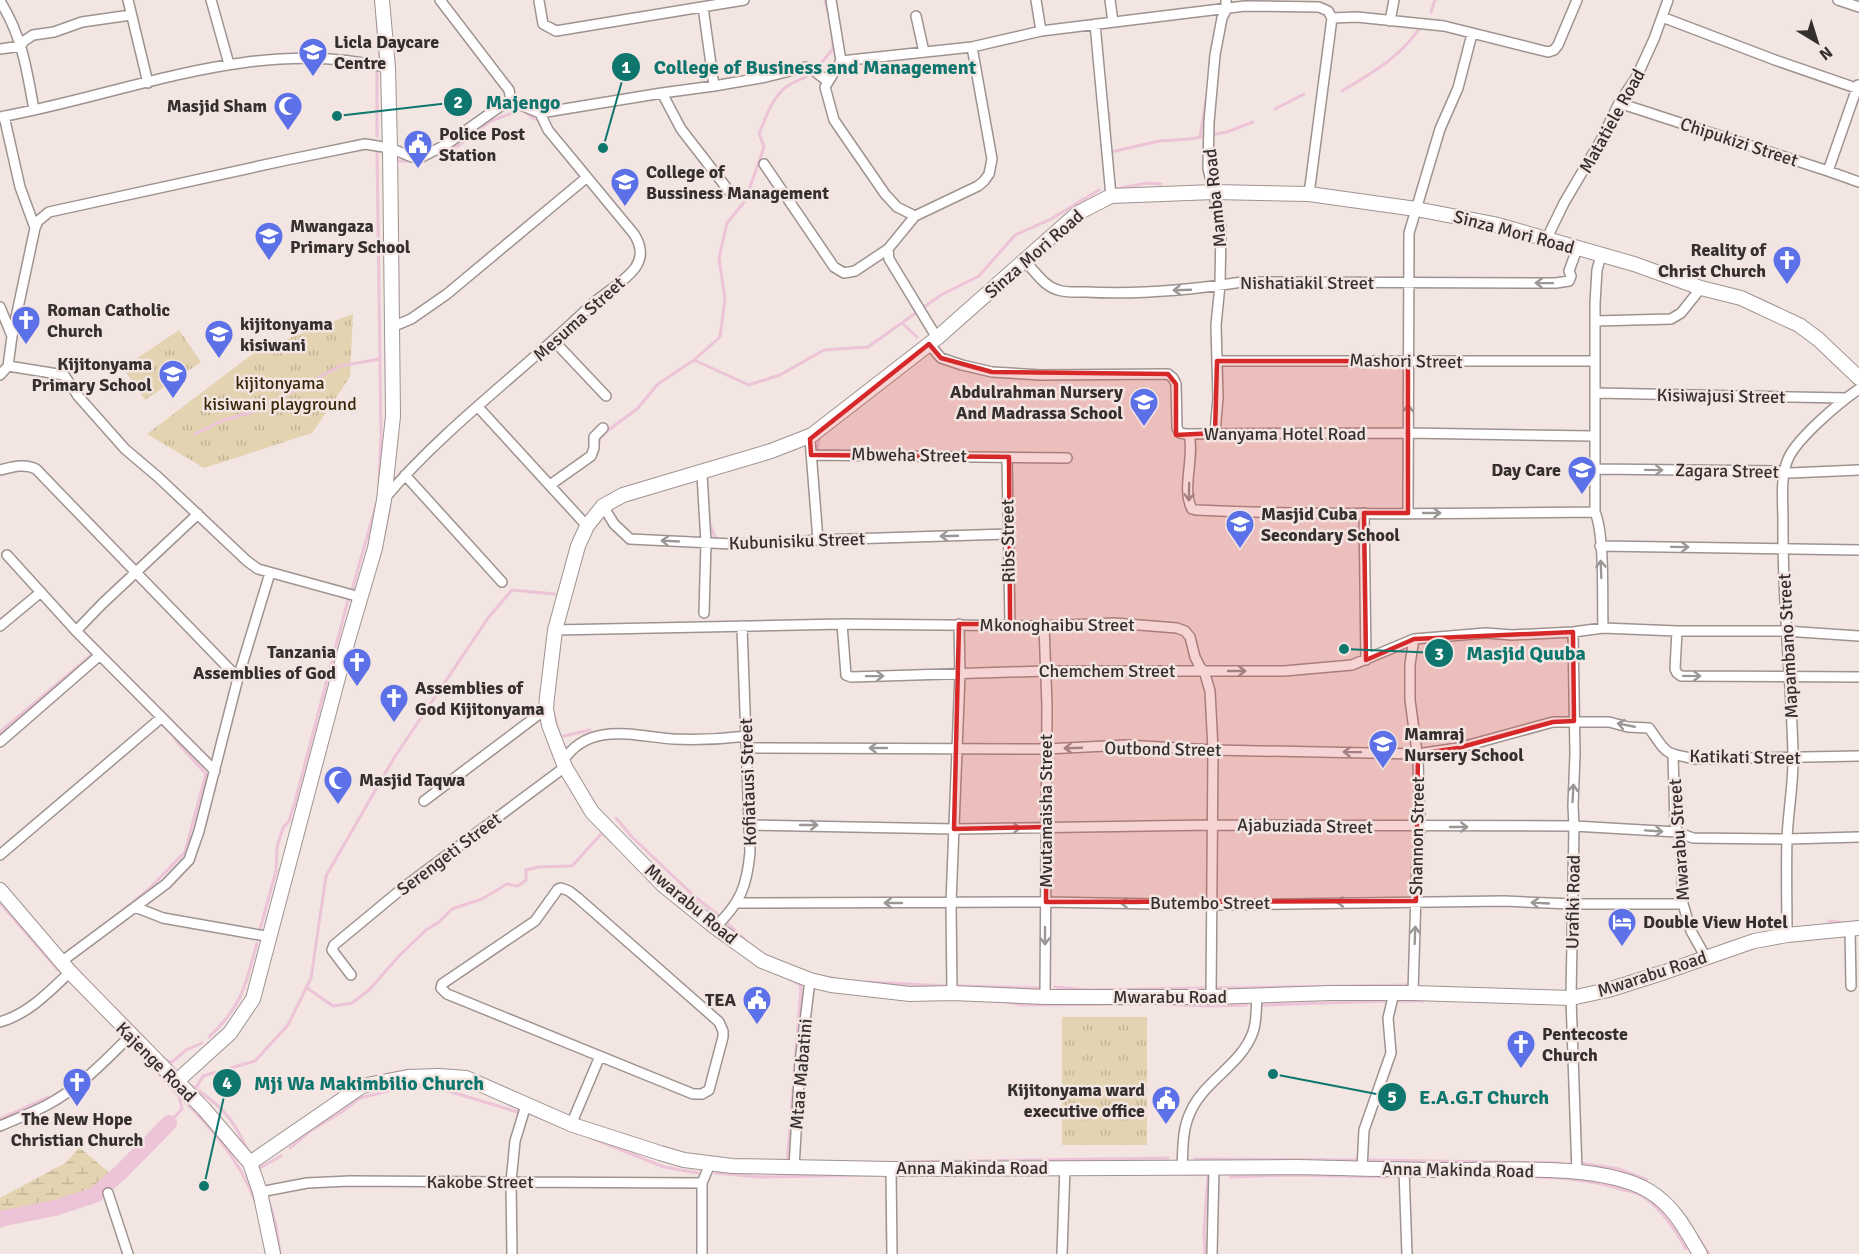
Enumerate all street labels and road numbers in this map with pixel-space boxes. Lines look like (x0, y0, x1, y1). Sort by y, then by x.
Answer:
street label: Matatiele Road (1574, 65, 1650, 177)
street label: Chipukizi Street (1677, 113, 1801, 171)
street label: Mamba Road (1199, 148, 1231, 248)
street label: Sinza Mori Road (980, 205, 1088, 303)
street label: Sinza Mori Road (1451, 205, 1577, 259)
street label: Mesuma Street (529, 272, 629, 366)
street label: Nishatiakil Street (1240, 272, 1374, 294)
street label: Mashori Street (1349, 349, 1463, 373)
street label: Kisiwajusi Street (1656, 384, 1786, 408)
street label: Wanyama Hotel Road (1204, 423, 1366, 445)
street label: Mbweha Street (851, 443, 967, 467)
street label: Zagara Street (1675, 459, 1779, 483)
street label: Ribs Street (996, 499, 1020, 583)
street label: Kubunisiku Street (728, 528, 866, 554)
street label: Mapambano Street (1773, 573, 1803, 719)
street label: Mkonoghaibu Street (979, 614, 1135, 636)
street label: Chemchem Street (1039, 660, 1175, 682)
street label: Kofiatausi Street (735, 718, 761, 846)
street label: Mvutamaisha Street (1035, 734, 1057, 888)
street label: Outbond Street (1104, 737, 1222, 761)
street label: Katikati Street (1689, 745, 1801, 769)
street label: Shannon Street (1405, 777, 1429, 895)
street label: Mwarabu Street (1664, 778, 1694, 902)
street label: Serengeti Street (393, 808, 505, 900)
street label: Ajabuziada Street (1237, 814, 1373, 838)
street label: Urafiki Road (1561, 855, 1585, 949)
street label: Mwarabu Road (640, 859, 742, 949)
street label: Butembo Street (1150, 892, 1270, 914)
street label: Mwarabu Road (1594, 946, 1710, 1002)
street label: Mwarabu Road (1113, 986, 1227, 1008)
street label: Kajenge Road (111, 1017, 201, 1107)
street label: Mtaa Mabatini (785, 1018, 817, 1130)
street label: Anna Makinda Road (896, 1157, 1048, 1179)
street label: Anna Makinda Road (1382, 1158, 1534, 1182)
street label: Kakobe Street (426, 1171, 534, 1193)

